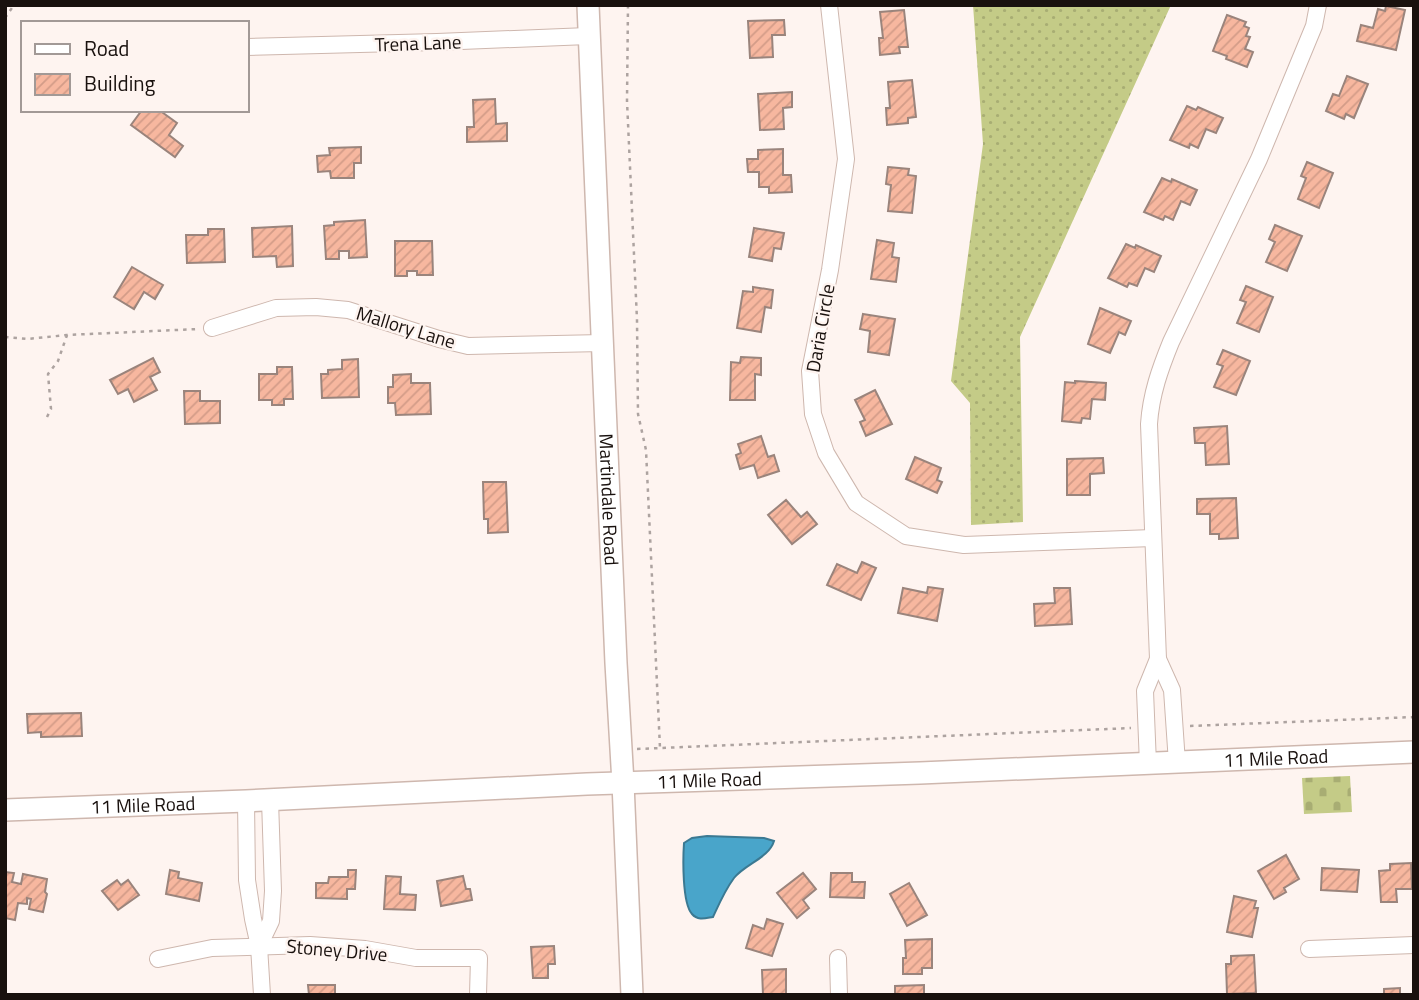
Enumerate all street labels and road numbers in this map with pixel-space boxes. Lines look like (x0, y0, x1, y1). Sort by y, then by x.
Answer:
street label: Trena Lane (374, 26, 462, 59)
street label: Daria Circle (797, 281, 842, 374)
street label: Mallory Lane (353, 298, 459, 355)
street label: Martindale Road (592, 433, 627, 566)
street label: 11 Mile Road (1223, 741, 1329, 774)
street label: 11 Mile Road (656, 763, 762, 796)
street label: 11 Mile Road (90, 788, 196, 821)
street label: Stoney Drive (285, 931, 389, 968)

